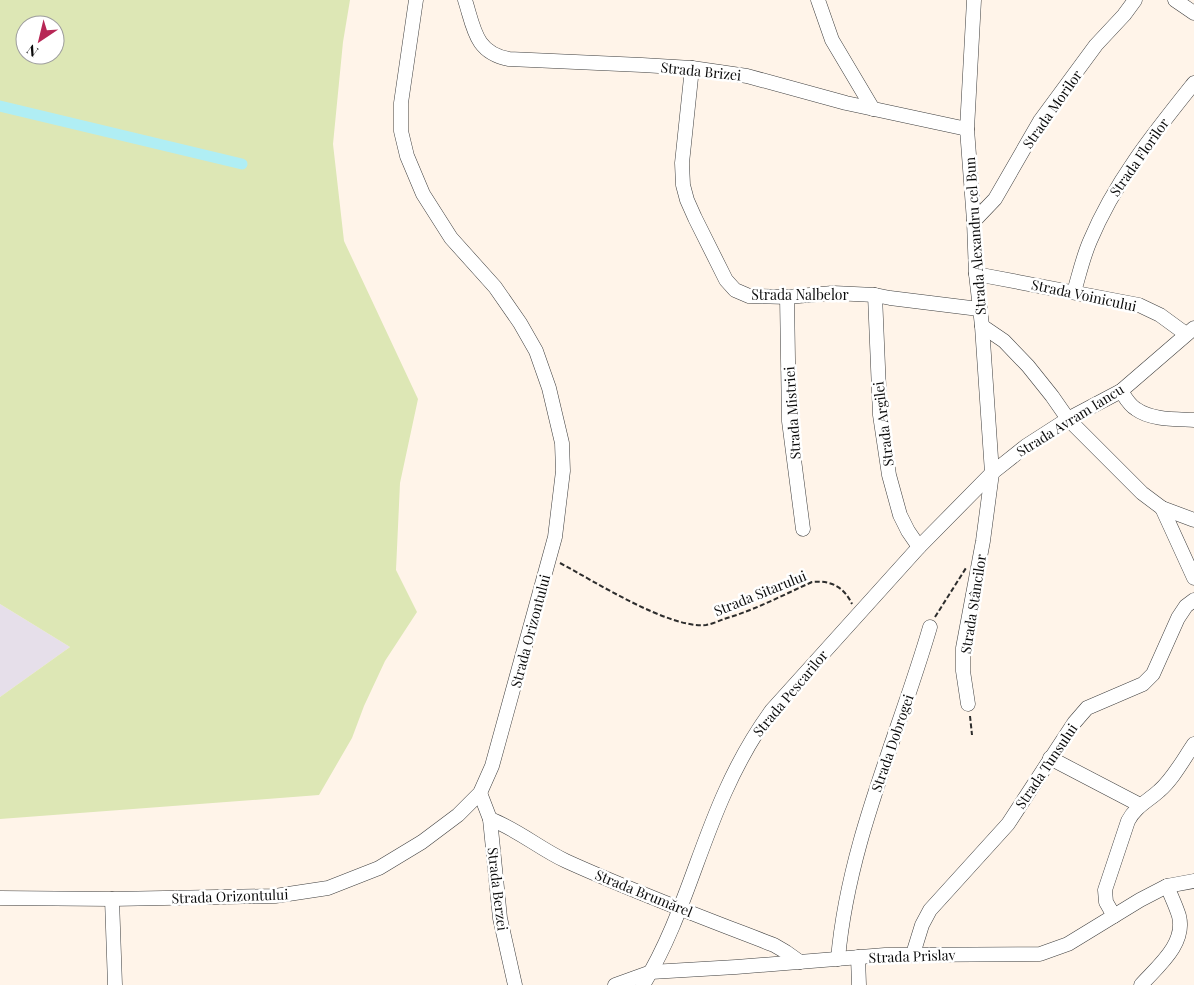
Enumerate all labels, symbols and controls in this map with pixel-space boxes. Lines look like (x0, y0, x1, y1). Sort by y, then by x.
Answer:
north arrow (15, 15, 65, 65)
text: N (23, 40, 42, 62)
street label: Strada Brizei (660, 57, 742, 85)
street label: Strada Morilor (1018, 65, 1087, 152)
street label: Strada Florilor (1105, 113, 1174, 200)
street label: Strada Alexandru cel Bun (960, 156, 990, 316)
street label: Strada Voinicului (1030, 275, 1138, 315)
street label: Strada Nalbelor (751, 285, 849, 304)
street label: Strada Mistriei (779, 366, 805, 460)
street label: Strada Avram Iancu (1013, 379, 1127, 461)
street label: Strada Argilei (868, 381, 898, 467)
street label: Strada Stâncilor (956, 552, 990, 655)
street label: Strada Sitarului (711, 566, 809, 620)
street label: Strada Orizontului (506, 572, 554, 690)
street label: Strada Pescarilor (748, 645, 832, 740)
street label: Strada Dobrogei (866, 692, 918, 794)
street label: Strada Tunsului (1011, 720, 1081, 812)
street label: Strada Berzei (483, 846, 513, 932)
street label: Strada Brumărel (592, 865, 696, 921)
street label: Strada Orizontului (171, 884, 289, 908)
street label: Strada Prislav (868, 945, 956, 967)

